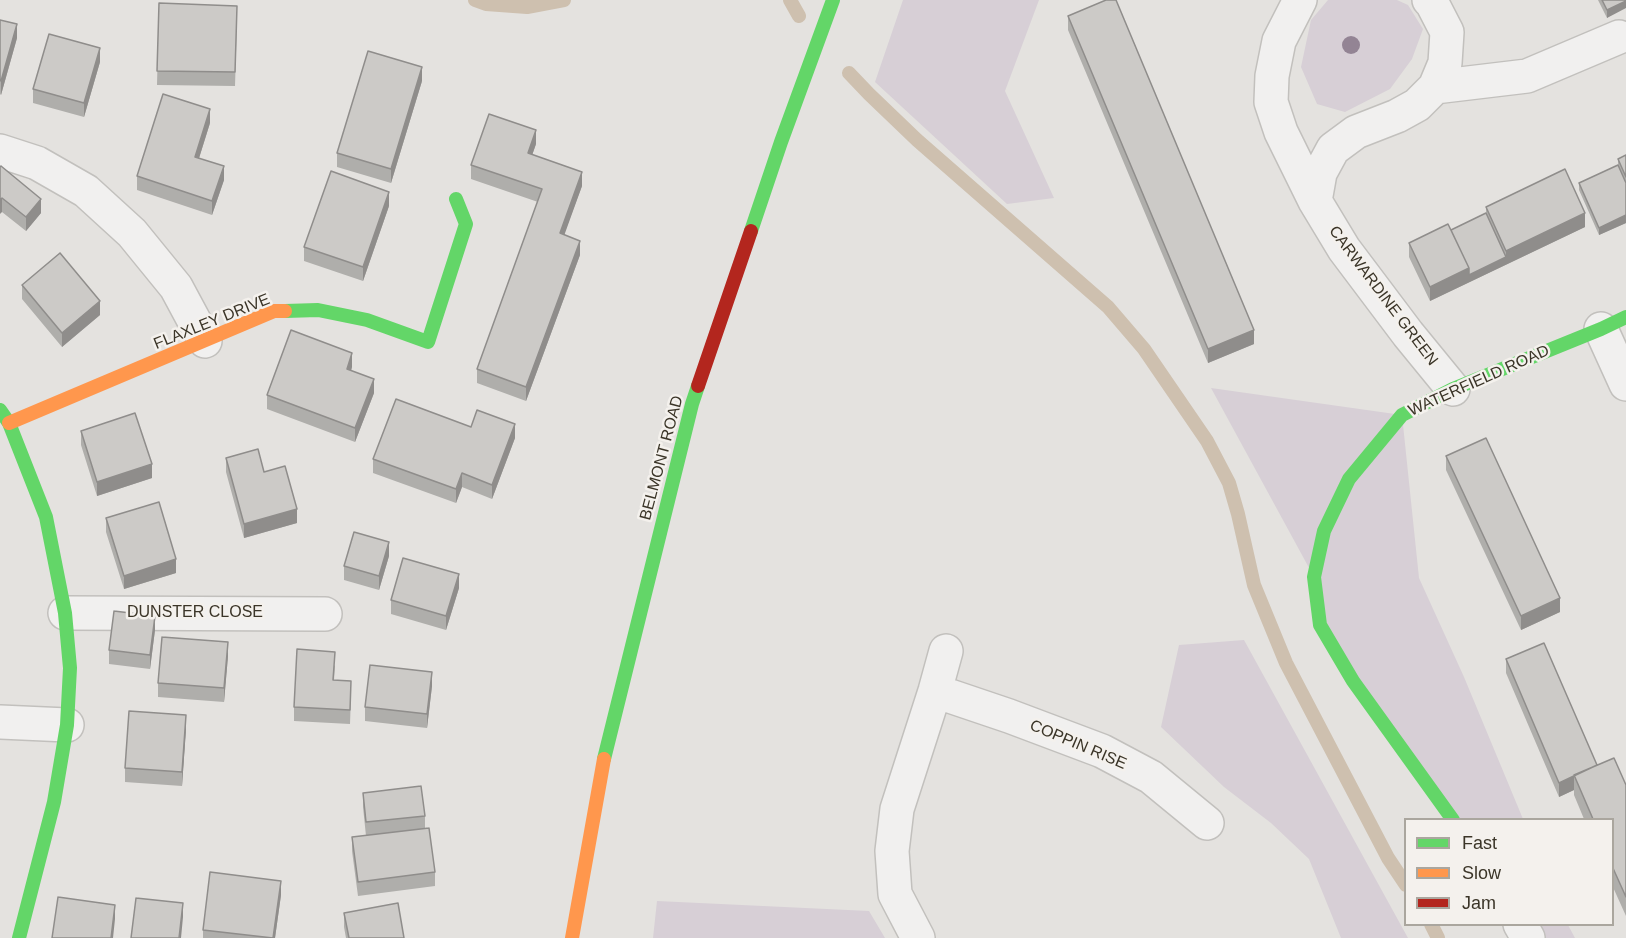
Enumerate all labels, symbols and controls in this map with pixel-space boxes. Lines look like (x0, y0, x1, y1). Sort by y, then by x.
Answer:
street label: CARWARDINE GREEN (1324, 222, 1442, 370)
street label: FLAXLEY DRIVE (151, 290, 273, 354)
street label: WATERFIELD ROAD (1406, 341, 1552, 421)
street label: BELMONT ROAD (636, 394, 688, 522)
street label: DUNSTER CLOSE (127, 603, 263, 623)
street label: COPPIN RISE (1027, 716, 1129, 774)
legend (1404, 818, 1614, 926)
text: Fast (1462, 833, 1497, 853)
text: Slow (1462, 863, 1501, 883)
text: Jam (1462, 893, 1496, 913)

